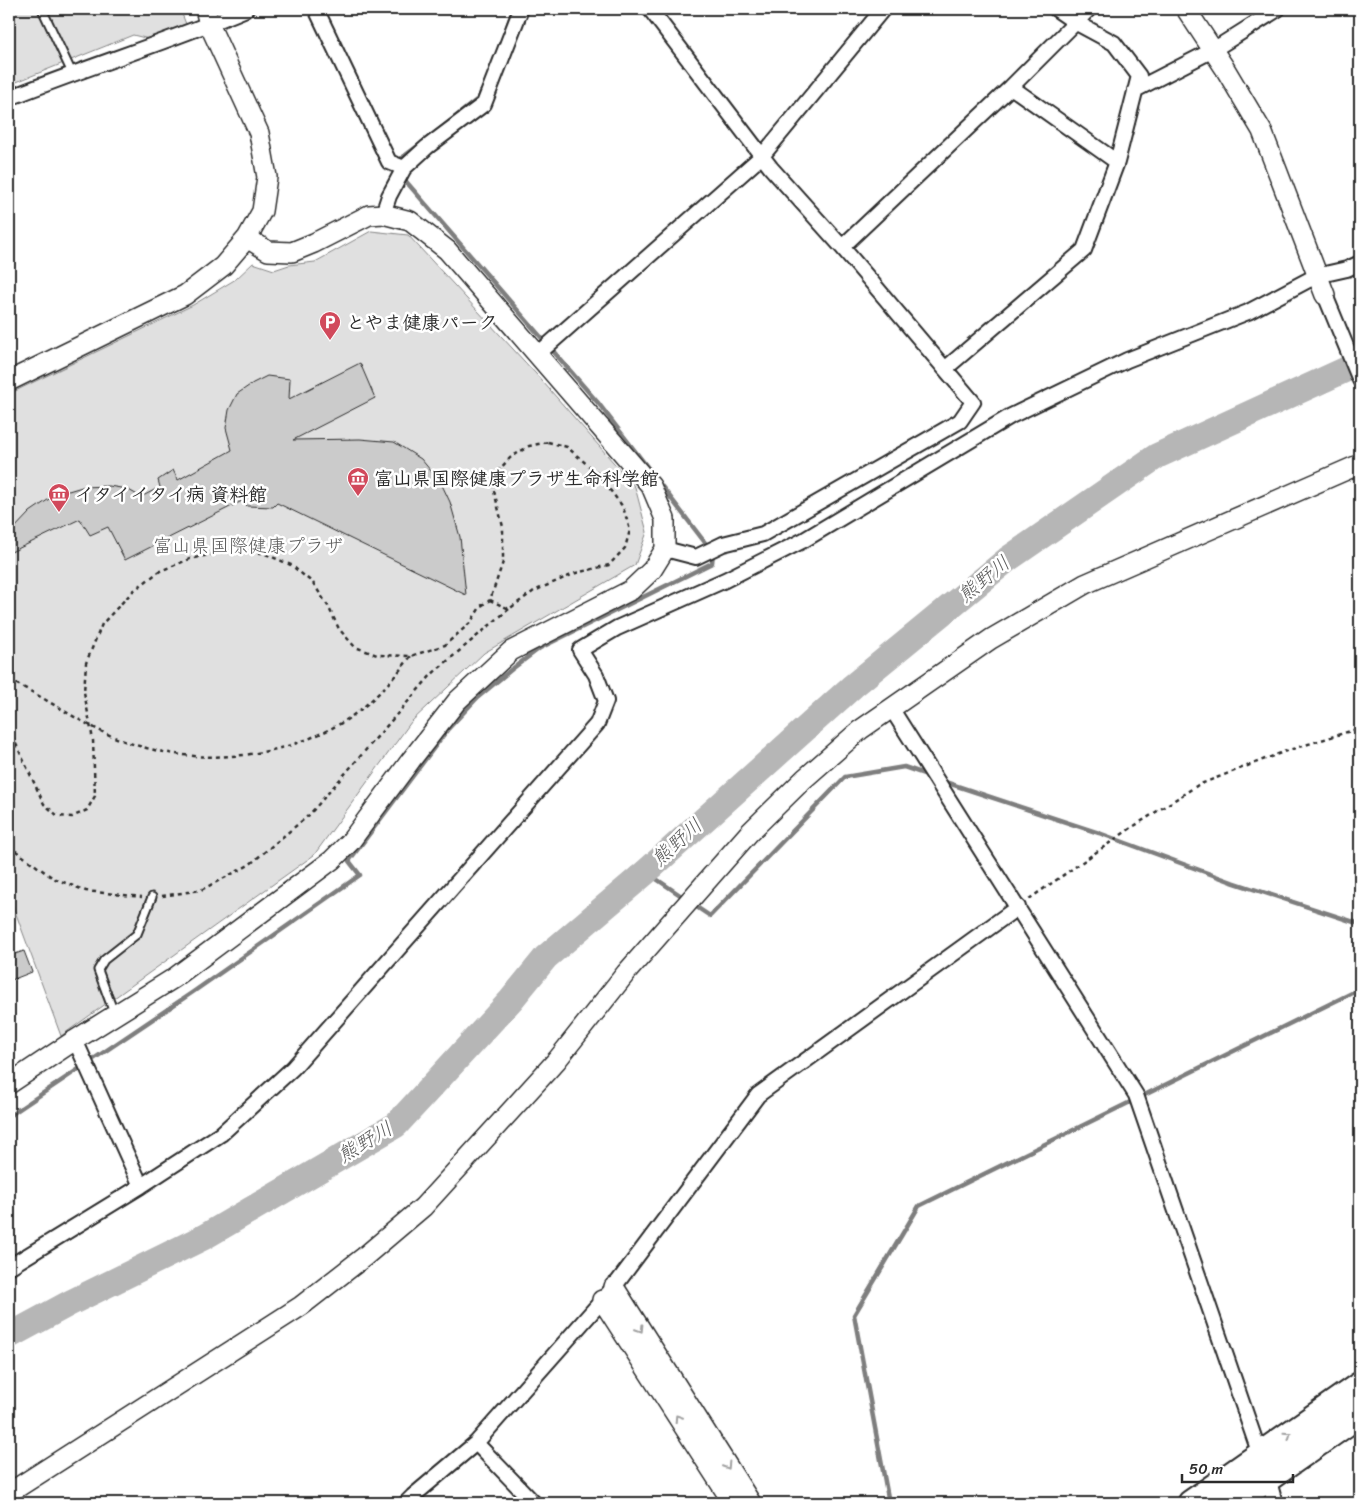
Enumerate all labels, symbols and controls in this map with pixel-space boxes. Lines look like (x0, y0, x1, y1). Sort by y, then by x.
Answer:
place label: とやま健康パーク (346, 306, 498, 339)
parking icon: とやま健康パーク (318, 310, 342, 341)
place label: 富山県国際健康プラザ生命科学館 (374, 462, 659, 495)
museum icon: 富山県国際健康プラザ生命科学館 (346, 466, 370, 497)
place label: イタイイタイ病 資料館 (75, 478, 267, 511)
museum icon: イタイイタイ病 資料館 (47, 482, 71, 513)
park label: 富山県国際健康プラザ (153, 529, 343, 562)
water label: 熊野川 (950, 547, 1018, 611)
water label: 熊野川 (643, 809, 711, 875)
water label: 熊野川 (330, 1112, 400, 1172)
one-way arrow (634, 1323, 644, 1332)
one-way arrow (675, 1414, 684, 1424)
one-way arrow (1282, 1432, 1292, 1441)
scale bar (1182, 1452, 1293, 1484)
text: 50 m (1189, 1456, 1224, 1482)
one-way arrow (721, 1460, 731, 1469)

